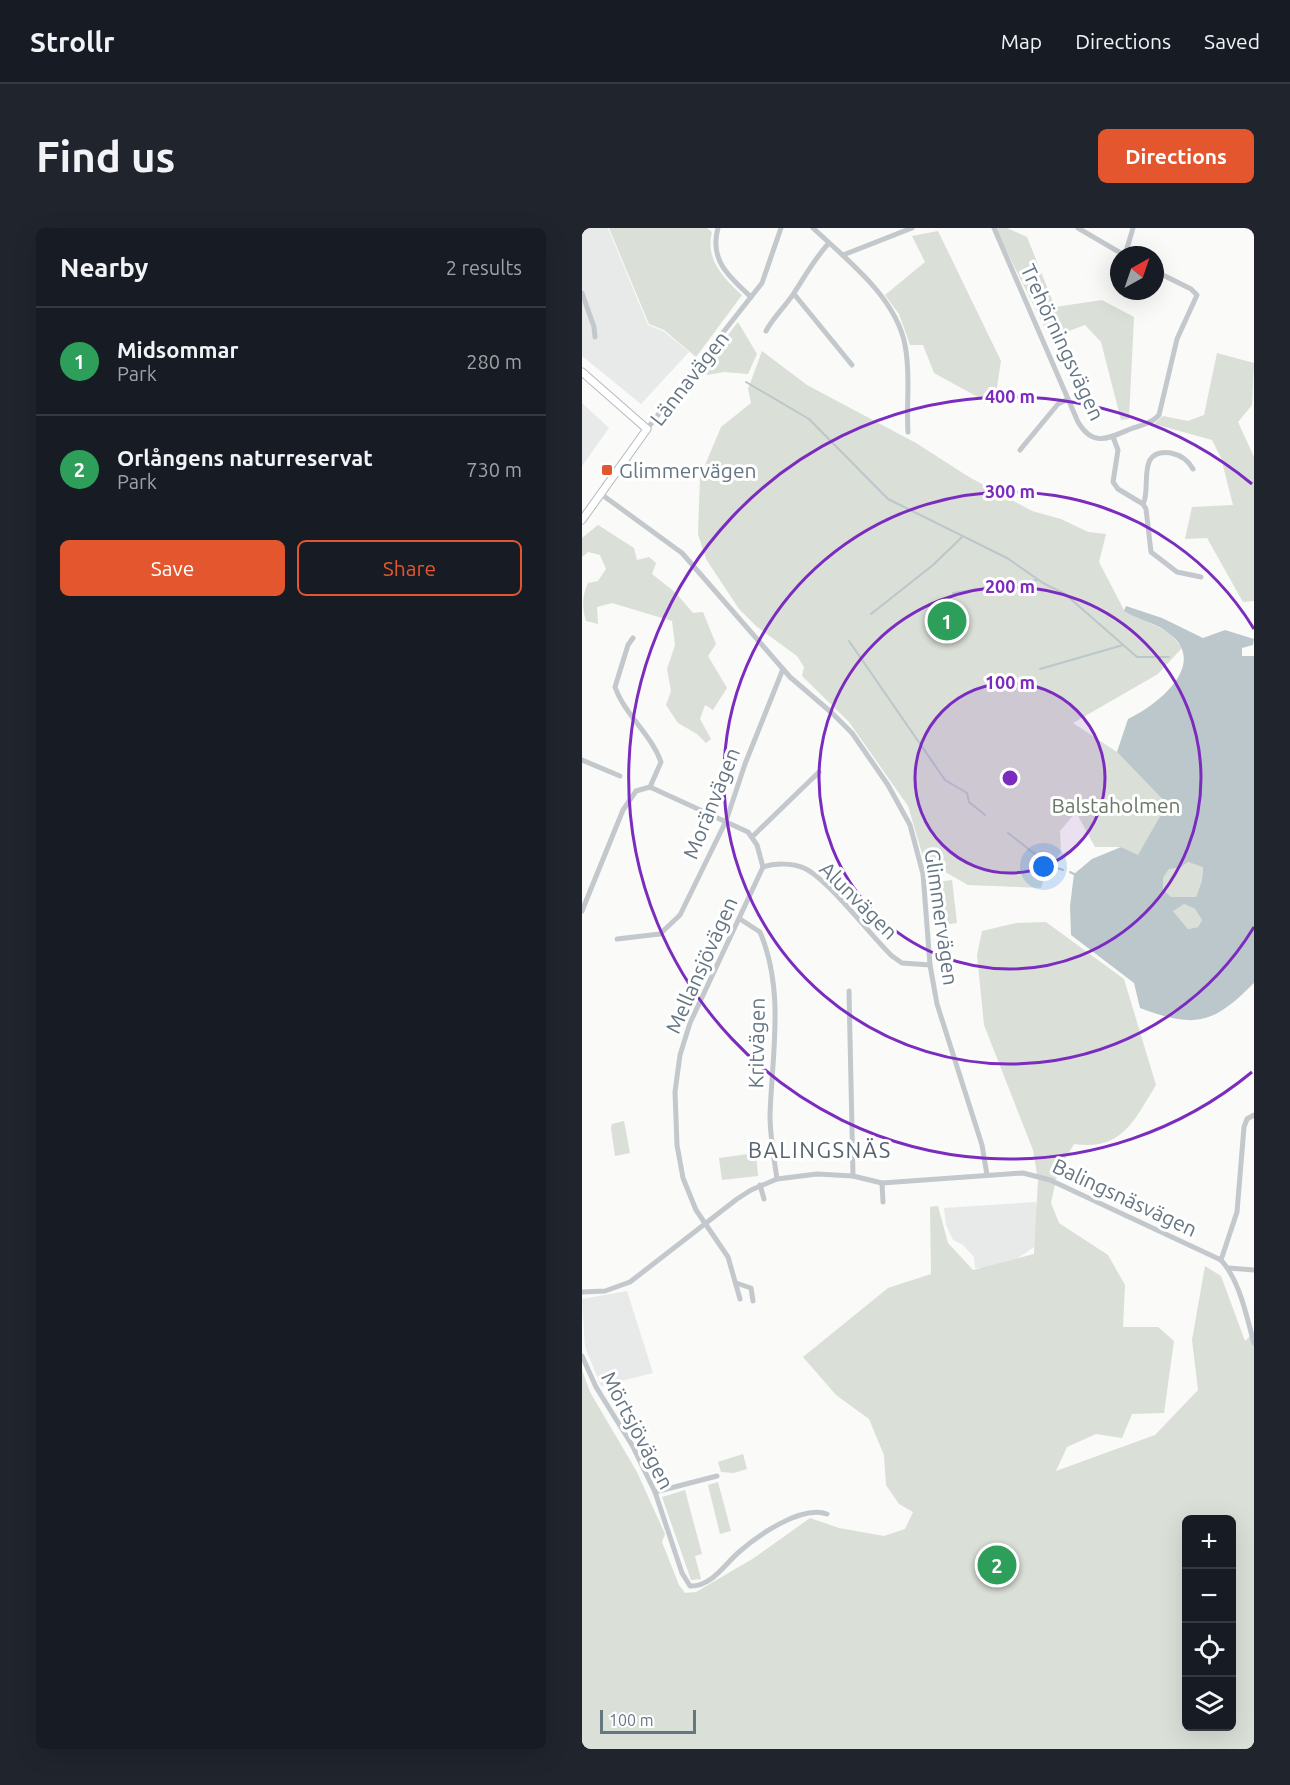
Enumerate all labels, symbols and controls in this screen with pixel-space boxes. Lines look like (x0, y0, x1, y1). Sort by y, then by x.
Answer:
text: Strollr (30, 26, 115, 57)
text: Map (1001, 29, 1042, 53)
text: Directions (1075, 29, 1171, 53)
text: Saved (1204, 29, 1260, 53)
button: Directions (1098, 129, 1254, 183)
text: Find us (36, 133, 175, 180)
north arrow (1110, 246, 1164, 300)
text: Nearby (60, 253, 148, 282)
text: 2 results (446, 256, 522, 279)
street label: Trehörningsvägen (1016, 260, 1110, 424)
street label: Lännavägen (645, 326, 733, 430)
text: Midsommar (117, 337, 238, 362)
text: 1 (74, 350, 85, 373)
text: 280 m (466, 350, 522, 373)
text: Park (117, 362, 157, 385)
text: 400 m (985, 386, 1035, 406)
text: Orlångens naturreservat (117, 445, 373, 470)
text: 2 (74, 458, 85, 481)
text: 730 m (466, 458, 522, 481)
place label: Glimmervägen (619, 458, 756, 482)
marker: Glimmervägen (600, 463, 614, 477)
text: Park (117, 470, 157, 493)
text: 300 m (985, 481, 1035, 501)
button: Save (60, 540, 285, 596)
button: Share (297, 540, 522, 596)
text: 200 m (985, 576, 1035, 596)
pin: 1 (928, 598, 967, 644)
text: 100 m (985, 672, 1035, 692)
street label: Moränvägen (678, 744, 744, 862)
centre of rings (1000, 768, 1020, 788)
park label: Balstaholmen (1051, 793, 1181, 817)
street label: Glimmervägen (921, 847, 963, 987)
your location (1029, 852, 1058, 881)
street label: Alunvägen (815, 856, 903, 944)
street label: Mellansjövägen (660, 893, 742, 1037)
street label: Kritvägen (743, 997, 769, 1089)
district label: BALINGSNÄS (748, 1137, 892, 1162)
street label: Balingsnäsvägen (1049, 1153, 1201, 1241)
street label: Mörtsjövägen (597, 1367, 679, 1493)
map controls (1182, 1515, 1236, 1731)
button: + (1182, 1515, 1236, 1569)
pin: 2 (978, 1542, 1016, 1588)
button: − (1182, 1569, 1236, 1623)
button: locate (1182, 1623, 1236, 1677)
button: layers (1182, 1677, 1236, 1731)
scale bar (600, 1707, 696, 1734)
text: 100 m (609, 1711, 654, 1729)

